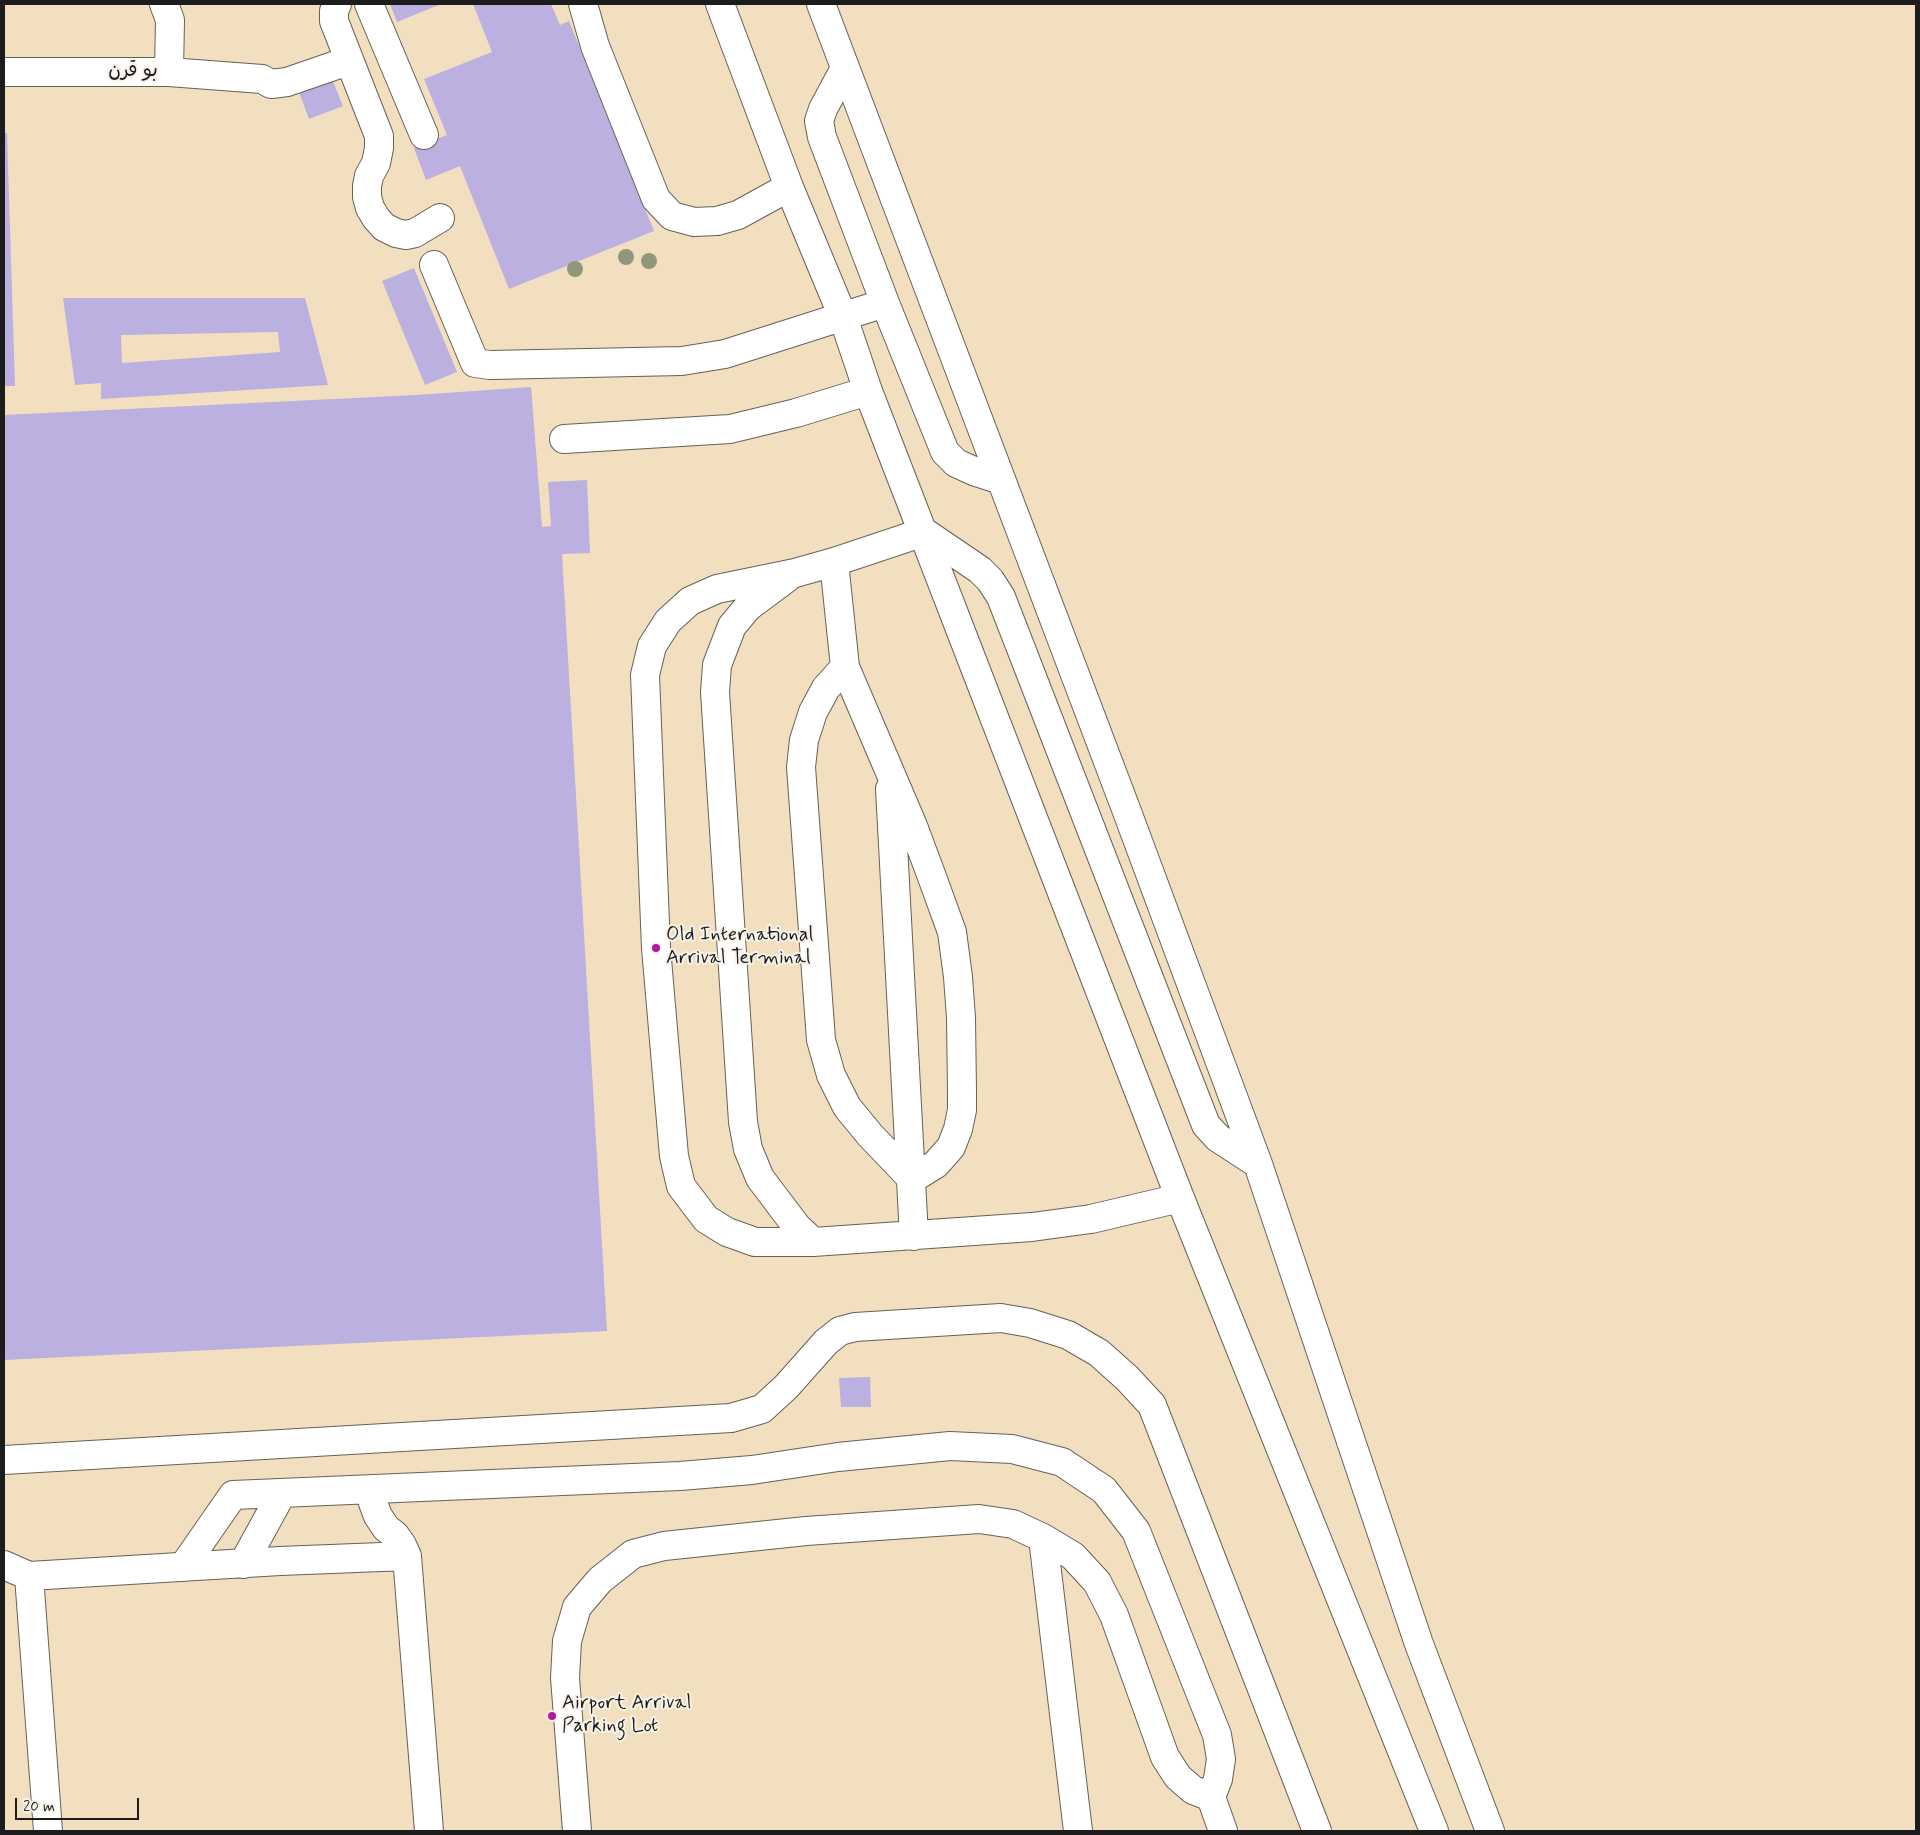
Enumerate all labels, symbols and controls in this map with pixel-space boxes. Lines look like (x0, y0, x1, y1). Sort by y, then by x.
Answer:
street label: بو قرن (108, 60, 158, 84)
place label: Old International Arrival Terminal (666, 924, 813, 971)
marker: Old International Arrival Terminal (650, 942, 662, 954)
place label: Airport Arrival Parking Lot (562, 1692, 691, 1739)
marker: Airport Arrival Parking Lot (546, 1710, 558, 1722)
scale bar (18, 1788, 141, 1820)
text: 20 m (23, 1797, 55, 1817)

